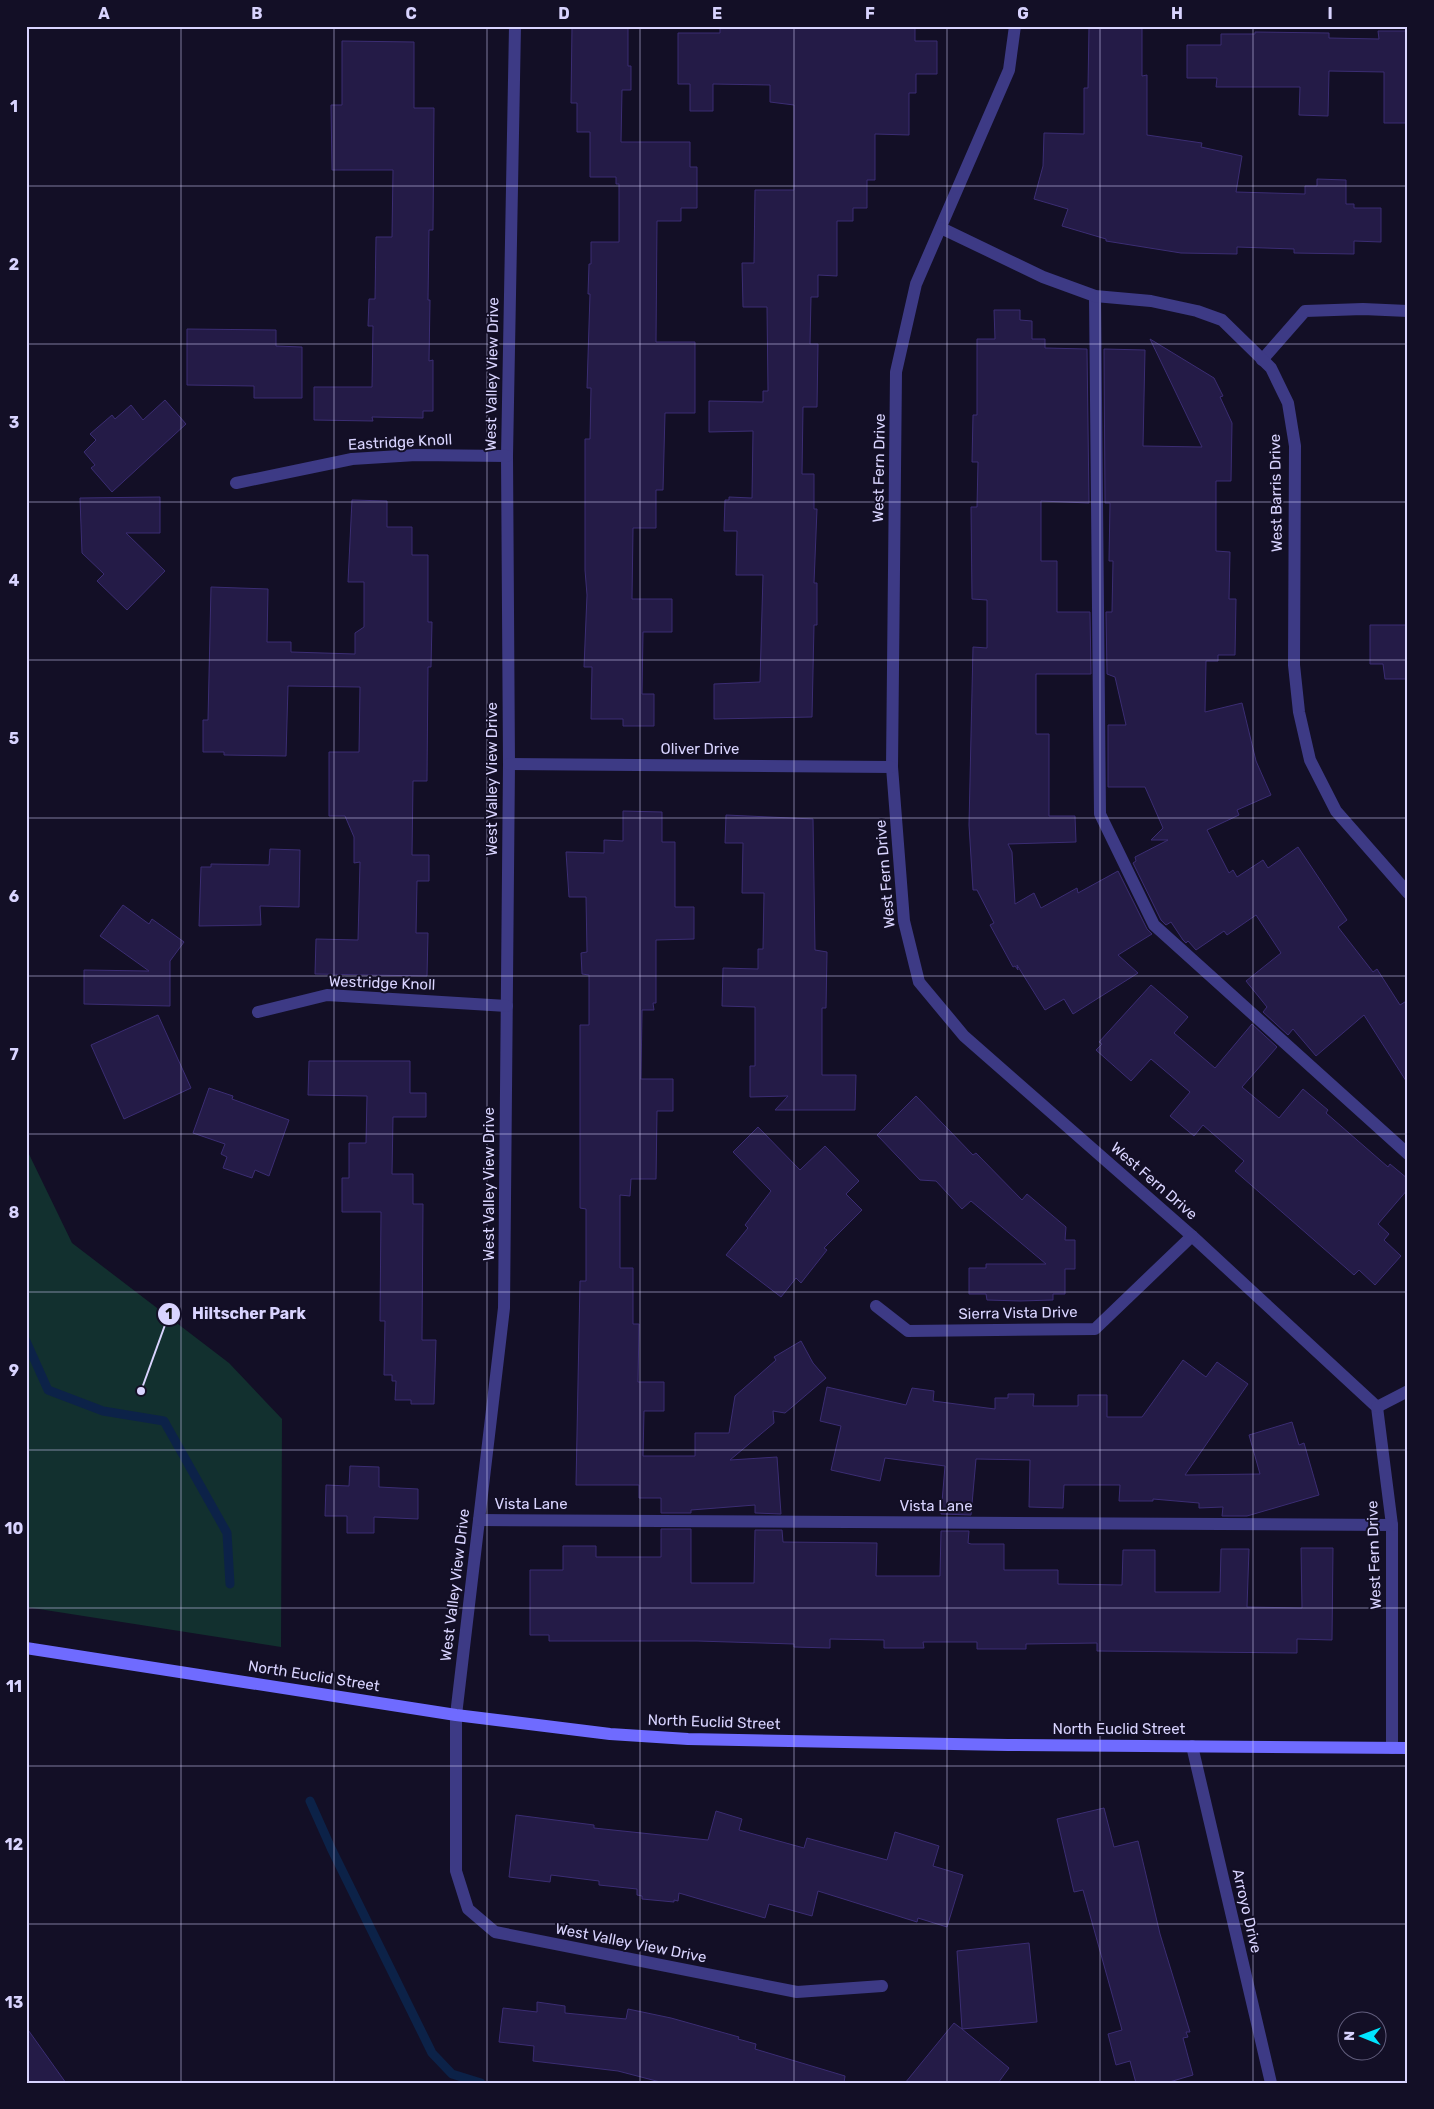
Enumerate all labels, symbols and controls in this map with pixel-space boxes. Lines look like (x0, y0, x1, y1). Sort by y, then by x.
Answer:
text: A (98, 4, 110, 23)
text: B (251, 4, 263, 23)
text: C (405, 4, 417, 23)
text: D (558, 4, 570, 23)
text: E (712, 4, 722, 23)
text: F (865, 4, 875, 23)
text: G (1017, 4, 1029, 23)
text: H (1171, 4, 1183, 23)
text: I (1327, 4, 1333, 23)
text: 1 (10, 97, 18, 116)
text: 2 (9, 255, 19, 274)
street label: West Valley View Drive (482, 297, 502, 451)
text: 3 (9, 413, 19, 432)
street label: West Fern Drive (869, 413, 889, 523)
street label: Eastridge Knoll (348, 430, 452, 454)
street label: West Barris Drive (1266, 434, 1286, 552)
text: 4 (9, 571, 20, 590)
street label: West Valley View Drive (483, 702, 501, 856)
text: 5 (9, 729, 19, 748)
street label: Oliver Drive (661, 740, 740, 758)
street label: West Fern Drive (871, 819, 899, 929)
text: 6 (9, 887, 19, 906)
street label: Westridge Knoll (328, 972, 436, 994)
text: 7 (9, 1045, 19, 1064)
street label: West Valley View Drive (480, 1107, 498, 1261)
street label: West Fern Drive (1107, 1139, 1201, 1223)
text: 8 (9, 1203, 20, 1222)
callout: Hiltscher Park (157, 1298, 316, 1329)
street label: Sierra Vista Drive (958, 1303, 1078, 1323)
text: Hiltscher Park (192, 1304, 307, 1323)
text: 1 (165, 1305, 173, 1323)
text: 9 (9, 1361, 19, 1380)
street label: Vista Lane (494, 1495, 568, 1513)
street label: Vista Lane (899, 1497, 973, 1515)
street label: West Fern Drive (1363, 1500, 1385, 1610)
street label: West Valley View Drive (437, 1508, 473, 1662)
text: 10 (5, 1519, 24, 1538)
street label: North Euclid Street (247, 1657, 381, 1695)
text: 11 (6, 1677, 22, 1696)
street label: North Euclid Street (647, 1711, 781, 1733)
street label: North Euclid Street (1053, 1720, 1186, 1738)
text: 12 (5, 1835, 23, 1854)
street label: Arroyo Drive (1229, 1867, 1265, 1955)
street label: West Valley View Drive (554, 1919, 708, 1967)
text: 13 (5, 1993, 23, 2012)
north arrow (1336, 2012, 1386, 2062)
text: N (1341, 2031, 1358, 2041)

